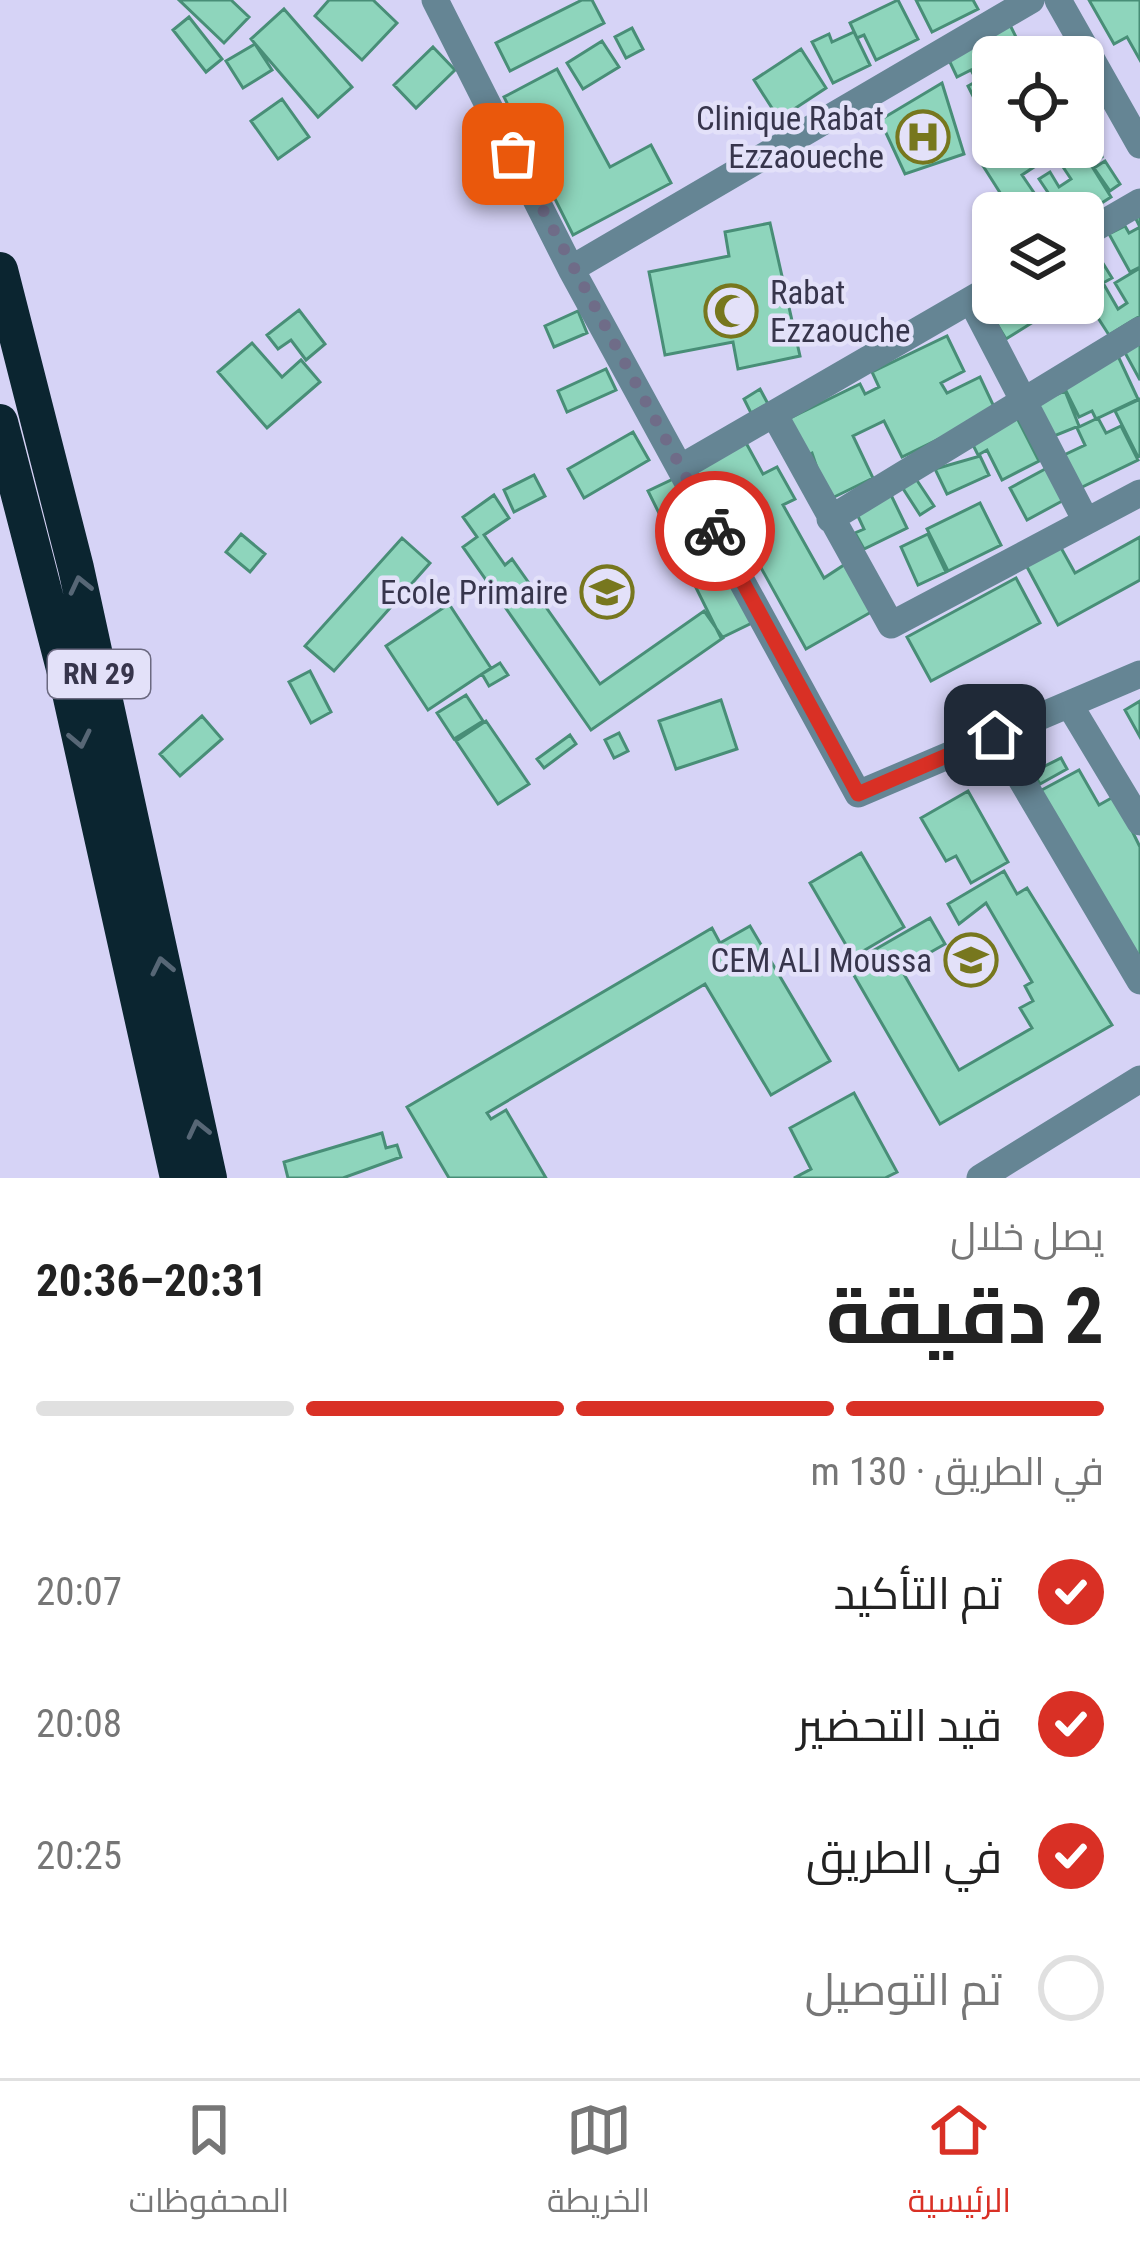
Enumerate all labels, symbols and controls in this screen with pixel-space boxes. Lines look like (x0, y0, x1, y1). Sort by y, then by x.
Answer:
map controls (972, 36, 1104, 324)
button: locate (972, 36, 1104, 168)
place label: Clinique Rabat Ezzaoueche (696, 99, 884, 176)
pin (462, 103, 564, 205)
hospital icon: Clinique Rabat Ezzaoueche (895, 109, 951, 165)
icon: bag (480, 121, 546, 187)
button: layers (972, 192, 1104, 324)
place label: Rabat Ezzaouche (770, 273, 910, 350)
mosque icon: Rabat Ezzaouche (703, 283, 759, 339)
courier (655, 471, 775, 591)
icon: bike (682, 498, 748, 564)
school or university icon: Ecole Primaire (579, 564, 635, 620)
place label: Ecole Primaire (380, 573, 568, 612)
one-way arrow (68, 576, 93, 596)
road number: RN 29 (48, 650, 150, 698)
pin (944, 684, 1046, 786)
icon: home (962, 702, 1028, 768)
one-way arrow (66, 728, 91, 748)
school or university icon: CEM ALI Moussa (943, 932, 999, 988)
place label: CEM ALI Moussa (710, 941, 932, 980)
one-way arrow (150, 957, 176, 977)
one-way arrow (186, 1120, 211, 1140)
text: يصل خلال (950, 1214, 1104, 1260)
text: 20:31–20:36 (36, 1254, 267, 1307)
text: 2 دقيقة (826, 1271, 1104, 1362)
text: في الطريق · 130 m (811, 1449, 1104, 1495)
icon: check (1038, 1559, 1104, 1625)
text: تم التأكيد (834, 1567, 1002, 1620)
text: 20:07 (36, 1569, 122, 1615)
icon: check (1038, 1691, 1104, 1757)
text: قيد التحضير (797, 1699, 1002, 1752)
text: 20:08 (36, 1701, 122, 1747)
icon: check (1038, 1823, 1104, 1889)
text: في الطريق (806, 1831, 1002, 1884)
text: 20:25 (36, 1833, 122, 1879)
text: تم التوصيل (805, 1963, 1002, 2016)
tab: المحفوظات (129, 2097, 289, 2231)
tab: الخريطة (547, 2097, 650, 2231)
tab: الرئيسية (908, 2097, 1011, 2231)

